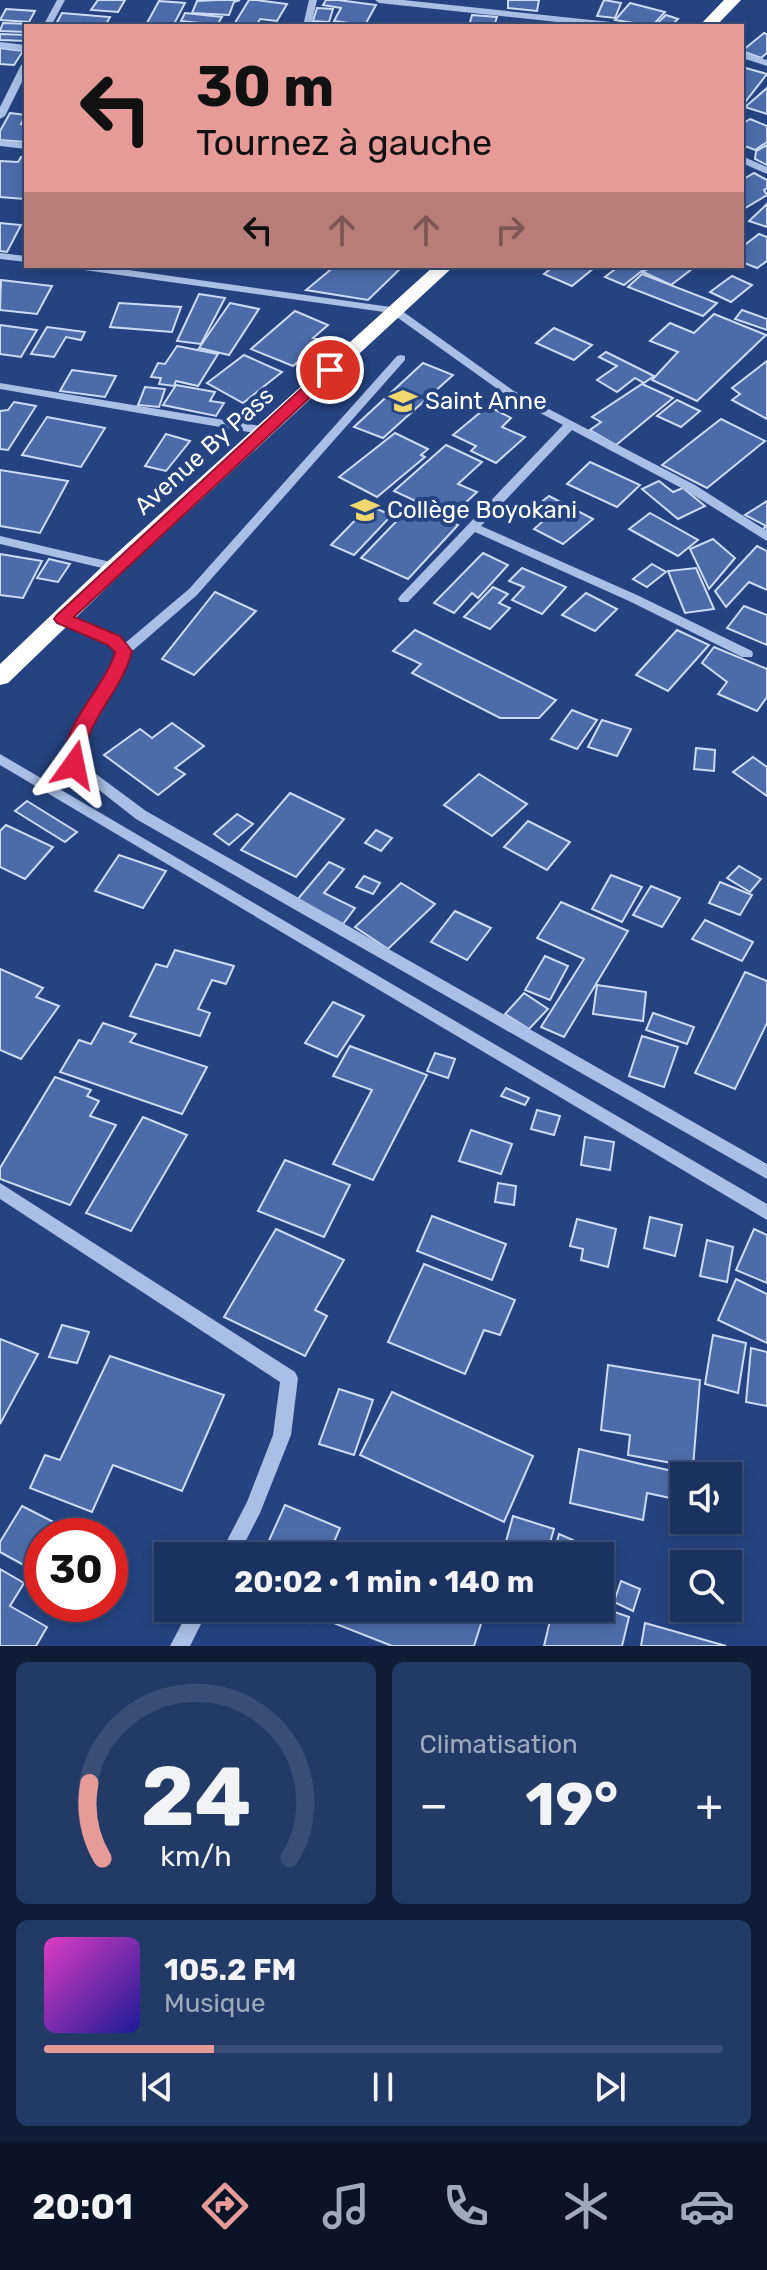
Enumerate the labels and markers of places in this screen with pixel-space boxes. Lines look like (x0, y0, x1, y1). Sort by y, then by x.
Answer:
pin (296, 336, 364, 404)
school or university icon: Saint Anne (388, 386, 418, 416)
place label: Saint Anne (425, 387, 547, 415)
school or university icon: Collège Boyokani (350, 495, 380, 525)
place label: Collège Boyokani (387, 496, 577, 524)

